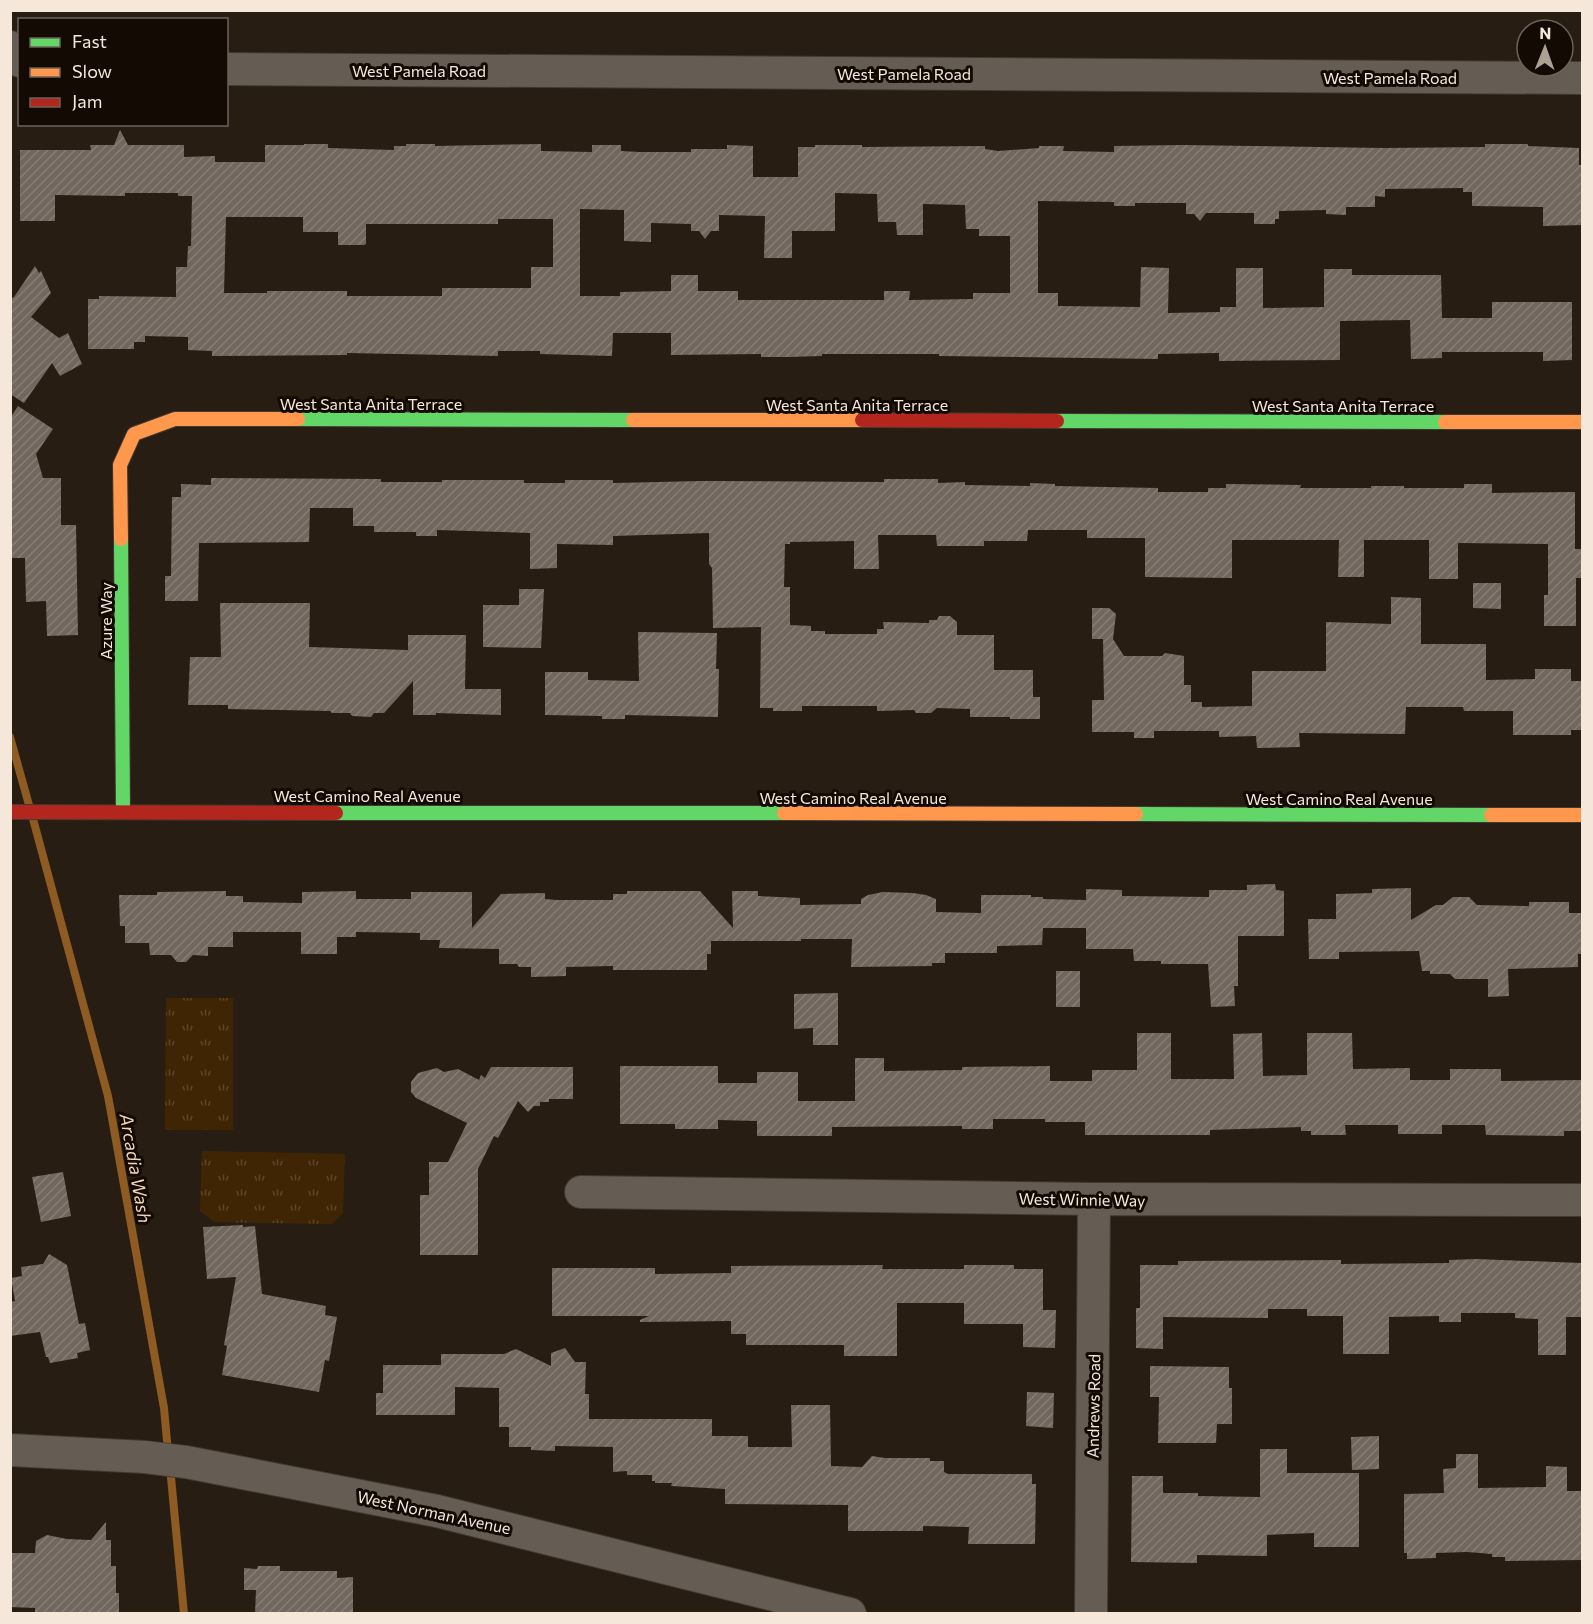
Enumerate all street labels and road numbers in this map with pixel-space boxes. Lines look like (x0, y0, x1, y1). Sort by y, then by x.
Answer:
street label: West Pamela Road (352, 61, 486, 80)
street label: West Pamela Road (837, 64, 971, 83)
street label: West Pamela Road (1323, 68, 1457, 87)
street label: West Santa Anita Terrace (280, 394, 462, 413)
street label: West Santa Anita Terrace (766, 395, 948, 414)
street label: West Santa Anita Terrace (1252, 396, 1434, 415)
street label: Azure Way (96, 582, 115, 660)
street label: West Camino Real Avenue (273, 786, 461, 805)
street label: West Camino Real Avenue (759, 788, 947, 807)
street label: West Camino Real Avenue (1245, 789, 1433, 808)
street label: West Winnie Way (1018, 1188, 1146, 1210)
street label: Andrews Road (1083, 1354, 1103, 1458)
street label: West Norman Avenue (356, 1486, 512, 1538)

